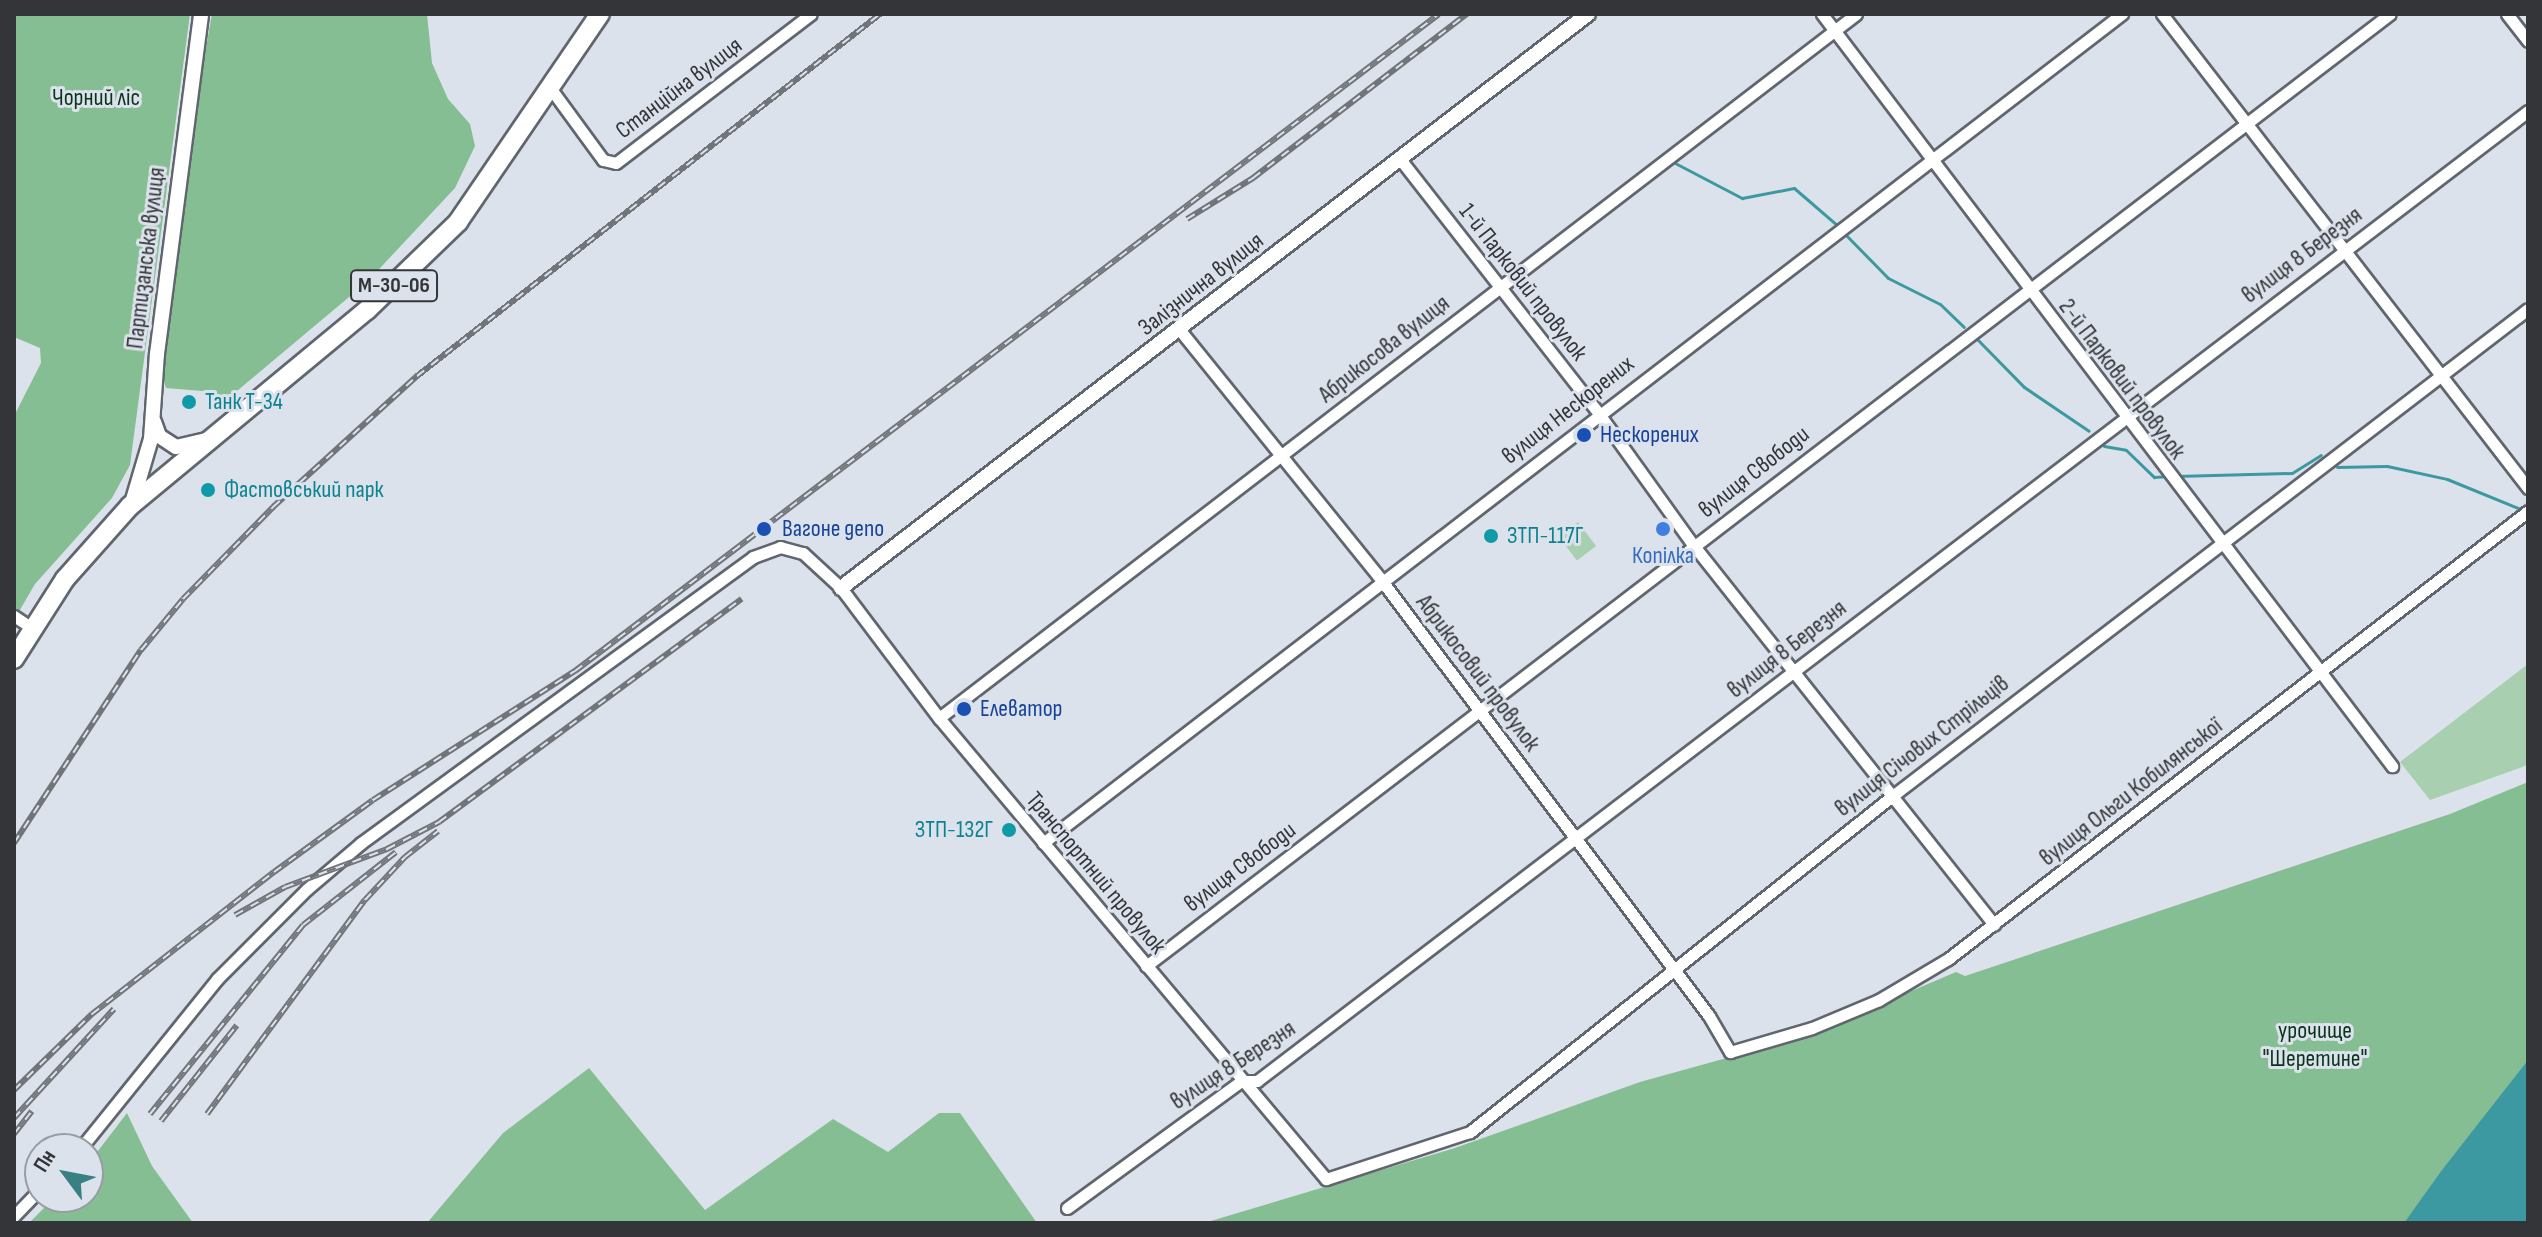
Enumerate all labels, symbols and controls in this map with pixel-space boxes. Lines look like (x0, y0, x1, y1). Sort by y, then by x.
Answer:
street label: Станційна вулиця (610, 31, 748, 145)
park label: Чорний ліс (52, 84, 140, 112)
street label: Партизанська вулиця (121, 166, 171, 350)
street label: 1-й Парковий провулок (1453, 198, 1593, 366)
street label: вулиця 8 Березня (2236, 200, 2368, 310)
street label: Залізнична вулиця (1133, 226, 1269, 342)
road number: М-30-06 (350, 268, 438, 304)
street label: Абрикосова вулиця (1313, 289, 1455, 409)
street label: 2-й Парковий провулок (2052, 293, 2192, 465)
street label: вулиця Нескорених (1496, 350, 1640, 470)
place label: Танк Т-34 (205, 388, 283, 416)
marker: Танк Т-34 (180, 393, 198, 411)
street label: вулиця Свободи (1693, 420, 1815, 524)
place label: Нескорених (1600, 421, 1699, 449)
marker: Нескорених (1575, 426, 1593, 444)
place label: Фастовський парк (224, 476, 384, 504)
marker: Фастовський парк (199, 481, 217, 499)
place label: Вагоне депо (782, 515, 884, 543)
marker: Вагоне депо (753, 518, 775, 540)
marker: Копілка (1654, 520, 1672, 538)
place label: ЗТП-117Г (1507, 522, 1584, 550)
marker: ЗТП-117Г (1482, 527, 1500, 545)
place label: Копілка (1632, 542, 1694, 570)
street label: Абрикосовий провулок (1410, 589, 1546, 757)
street label: вулиця 8 Березня (1722, 594, 1852, 704)
street label: вулиця Січових Стрільців (1829, 669, 2015, 823)
place label: Елеватор (980, 695, 1063, 723)
marker: Елеватор (955, 700, 973, 718)
street label: вулиця Ольги Кобилянської (2034, 712, 2228, 872)
street label: Транспортний провулок (1020, 786, 1172, 960)
place label: ЗТП-132Г (915, 816, 993, 844)
street label: вулиця Свободи (1178, 816, 1302, 918)
marker: ЗТП-132Г (1000, 821, 1018, 839)
street label: вулиця 8 Березня (1165, 1014, 1301, 1116)
park label: урочище "Шеретине" (2263, 1017, 2367, 1073)
north arrow (24, 1133, 104, 1213)
text: Пн (28, 1145, 62, 1177)

